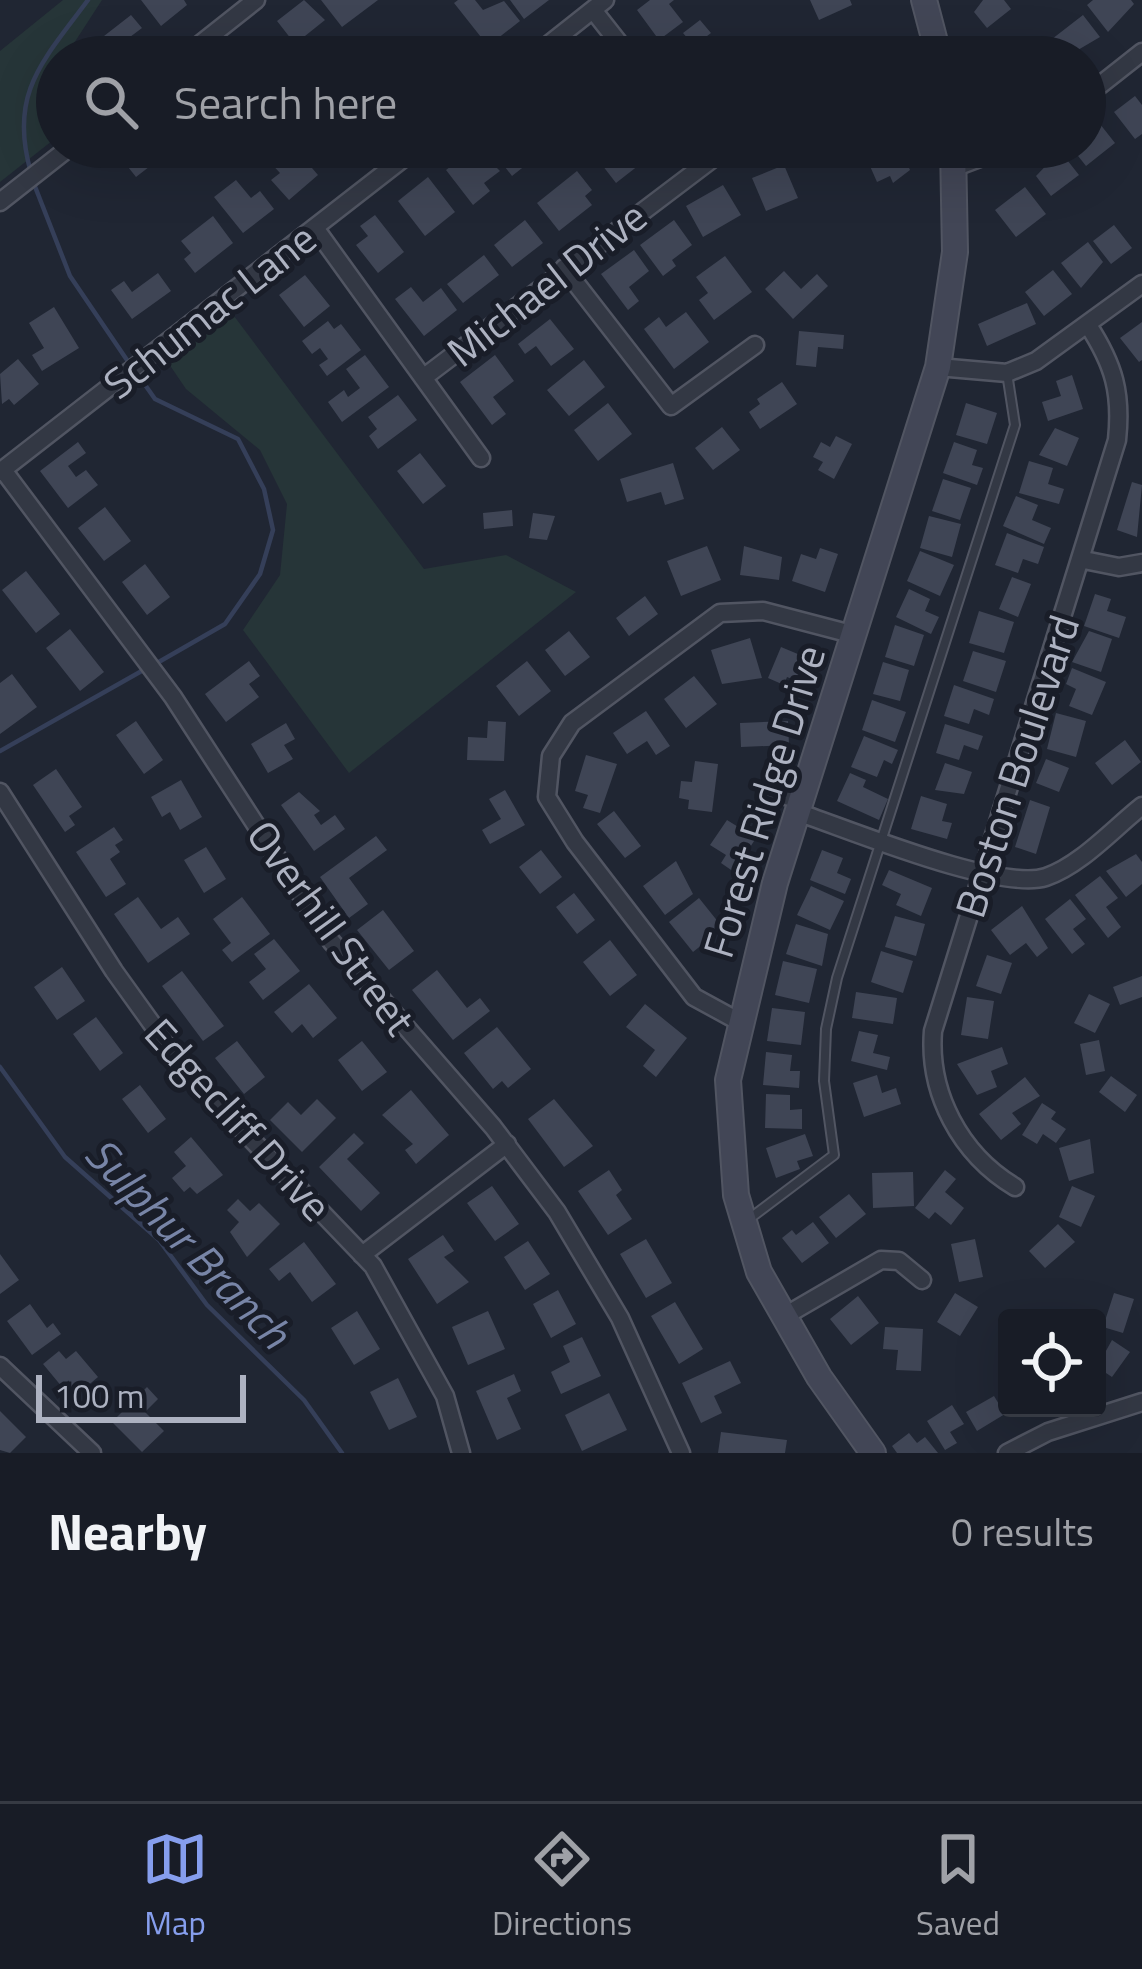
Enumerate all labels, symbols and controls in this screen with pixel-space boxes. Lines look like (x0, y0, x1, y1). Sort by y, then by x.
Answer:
search box (36, 36, 1106, 168)
text: Search here (174, 68, 397, 136)
icon: search (78, 69, 144, 135)
street label: Michael Drive (432, 184, 660, 382)
street label: Schumac Lane (89, 206, 329, 414)
street label: Boston Boulevard (937, 607, 1095, 925)
street label: Forest Ridge Drive (685, 637, 841, 965)
street label: Overhill Street (232, 806, 432, 1048)
street label: Edgecliff Drive (130, 1003, 348, 1235)
water label: Sulphur Branch (70, 1121, 309, 1364)
map controls (998, 1309, 1106, 1417)
button: locate (998, 1309, 1106, 1417)
scale bar (36, 1369, 246, 1422)
text: 100 m (54, 1371, 144, 1421)
text: Nearby (48, 1492, 207, 1570)
text: 0 results (951, 1502, 1094, 1561)
tab: Map (142, 1826, 208, 1948)
tab: Directions (492, 1826, 632, 1948)
tab: Saved (916, 1826, 1000, 1948)

